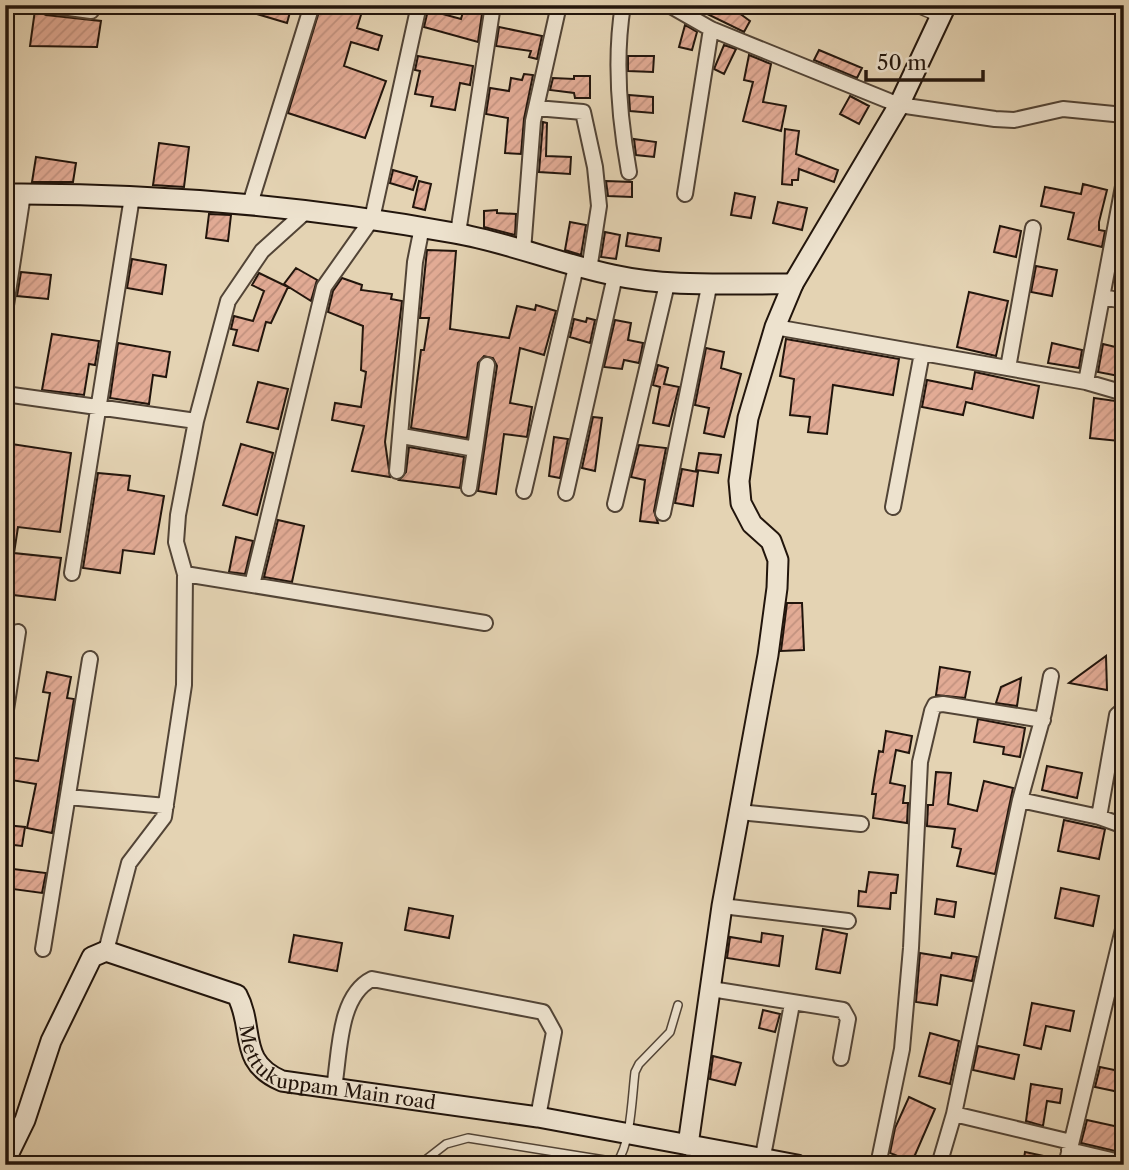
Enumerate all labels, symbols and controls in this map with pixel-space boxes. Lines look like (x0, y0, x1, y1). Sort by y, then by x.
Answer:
scale bar (866, 38, 984, 82)
text: 50 m (877, 50, 927, 75)
street label: Mettukuppam Main road (234, 1023, 438, 1115)

